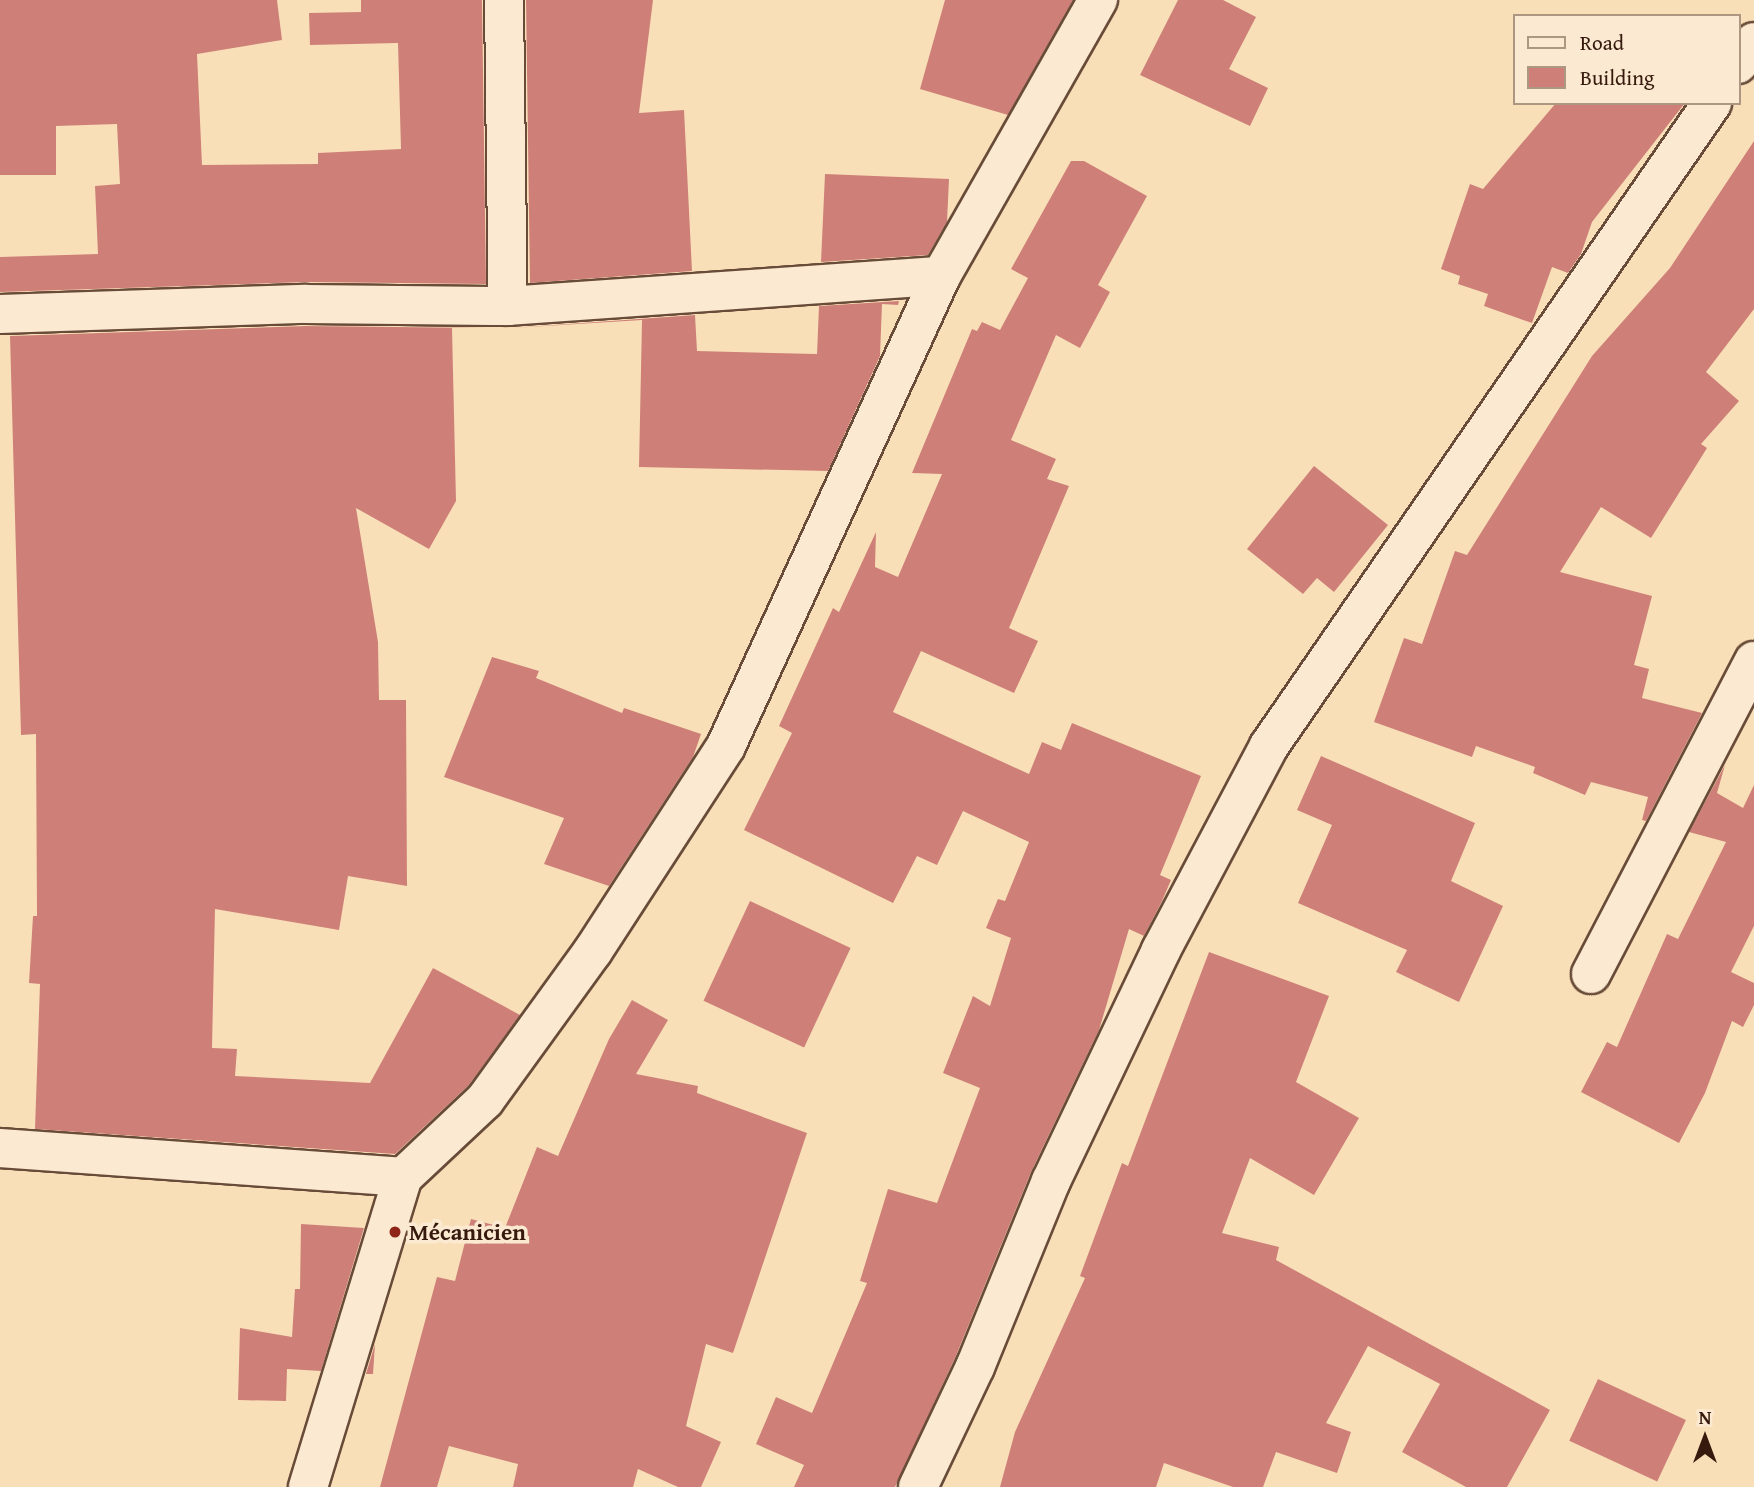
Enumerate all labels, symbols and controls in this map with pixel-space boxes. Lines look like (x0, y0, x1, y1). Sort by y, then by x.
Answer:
legend (1512, 14, 1740, 105)
text: Road (1580, 27, 1624, 58)
text: Building (1580, 62, 1654, 93)
place label: Mécanicien (409, 1218, 526, 1246)
marker: Mécanicien (387, 1224, 403, 1240)
north arrow (1670, 1403, 1740, 1473)
text: N (1699, 1403, 1711, 1431)

